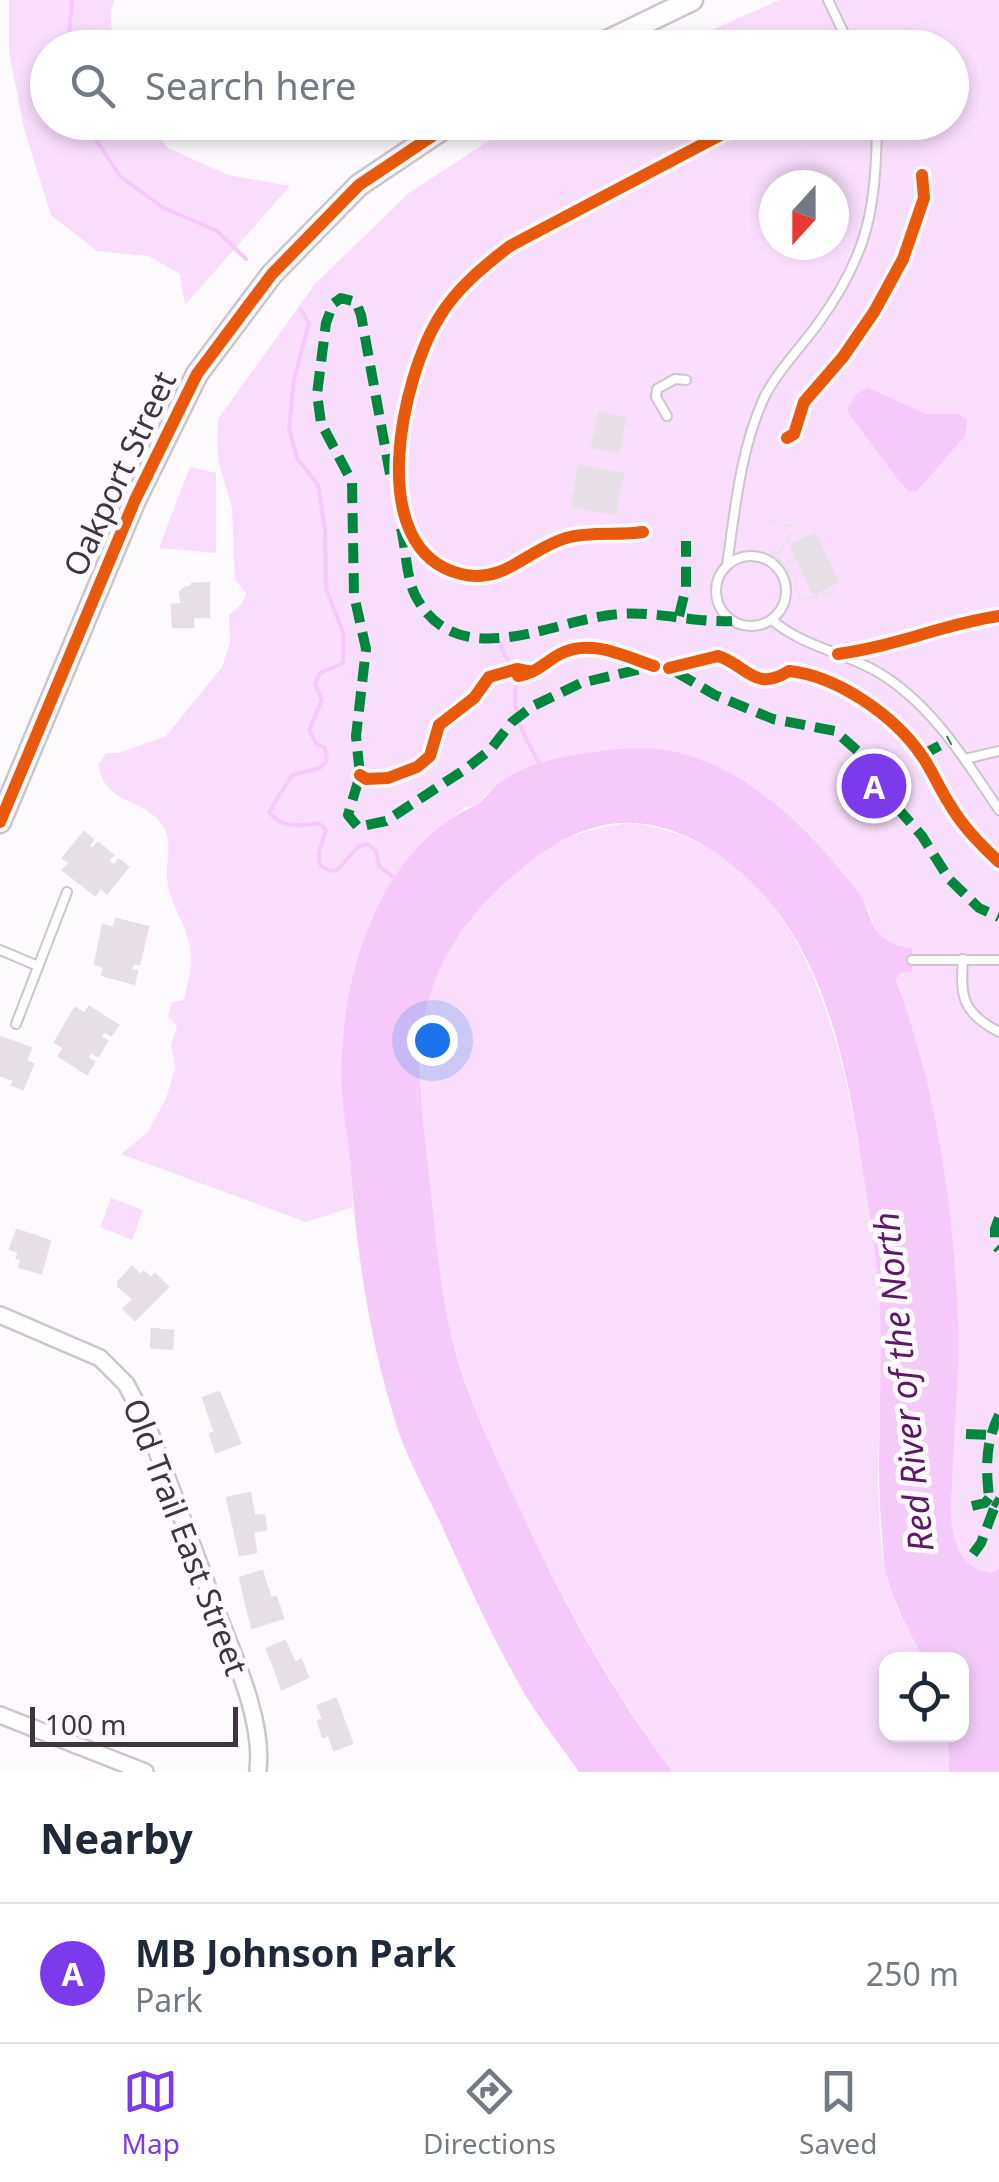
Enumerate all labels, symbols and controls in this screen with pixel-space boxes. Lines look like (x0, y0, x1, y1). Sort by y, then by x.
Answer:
search box (30, 30, 969, 140)
icon: search (65, 58, 120, 113)
text: Search here (145, 59, 356, 111)
north arrow (759, 170, 849, 260)
street label: Oakport Street (52, 364, 185, 583)
pin: A (842, 748, 906, 824)
your location (407, 1015, 458, 1066)
water label: Red River of the North (861, 1210, 944, 1554)
street label: Old Trail East Street (114, 1392, 259, 1681)
map controls (879, 1652, 969, 1742)
button: locate (879, 1652, 969, 1742)
scale bar (30, 1702, 238, 1746)
text: 100 m (45, 1705, 127, 1743)
text: Nearby (40, 1809, 193, 1866)
text: MB Johnson Park (135, 1926, 456, 1978)
text: A (61, 1952, 84, 1995)
text: 250 m (866, 1952, 959, 1995)
text: Park (135, 1978, 203, 2021)
tab: Map (122, 2064, 180, 2162)
tab: Directions (423, 2064, 556, 2162)
tab: Saved (799, 2064, 877, 2162)

